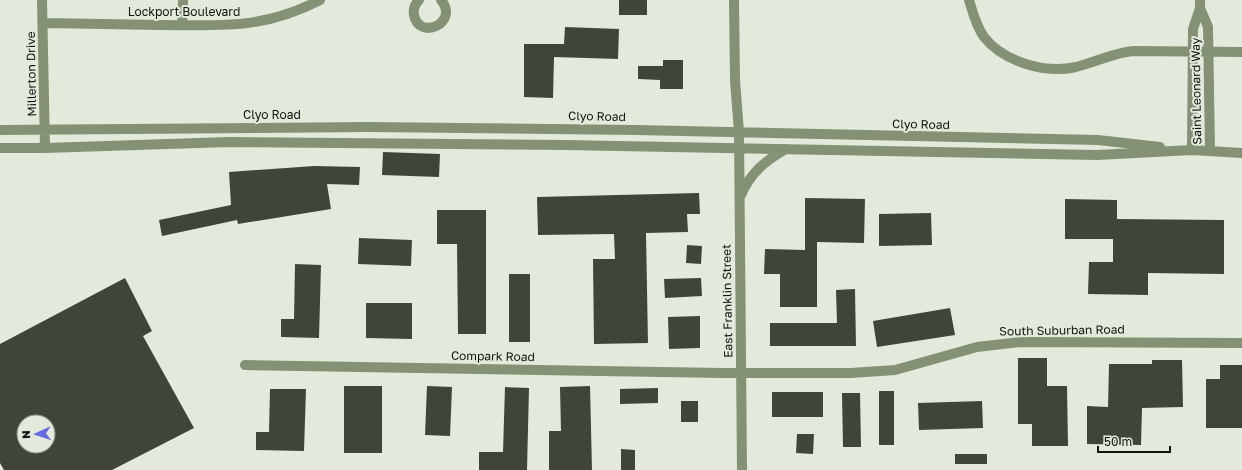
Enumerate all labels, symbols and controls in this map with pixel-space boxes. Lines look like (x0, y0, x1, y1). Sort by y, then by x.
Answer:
street label: Lockport Boulevard (128, 4, 240, 19)
street label: Millerton Drive (23, 31, 39, 117)
street label: Saint Leonard Way (1188, 37, 1204, 145)
street label: Clyo Road (243, 107, 301, 122)
street label: Clyo Road (568, 108, 626, 124)
street label: Clyo Road (892, 116, 950, 132)
street label: East Franklin Street (719, 244, 735, 358)
street label: South Suburban Road (999, 321, 1125, 339)
street label: Compark Road (451, 348, 535, 364)
north arrow (16, 414, 56, 454)
scale bar (1098, 428, 1170, 454)
text: N (19, 430, 32, 439)
text: 50 m (1104, 434, 1132, 449)

